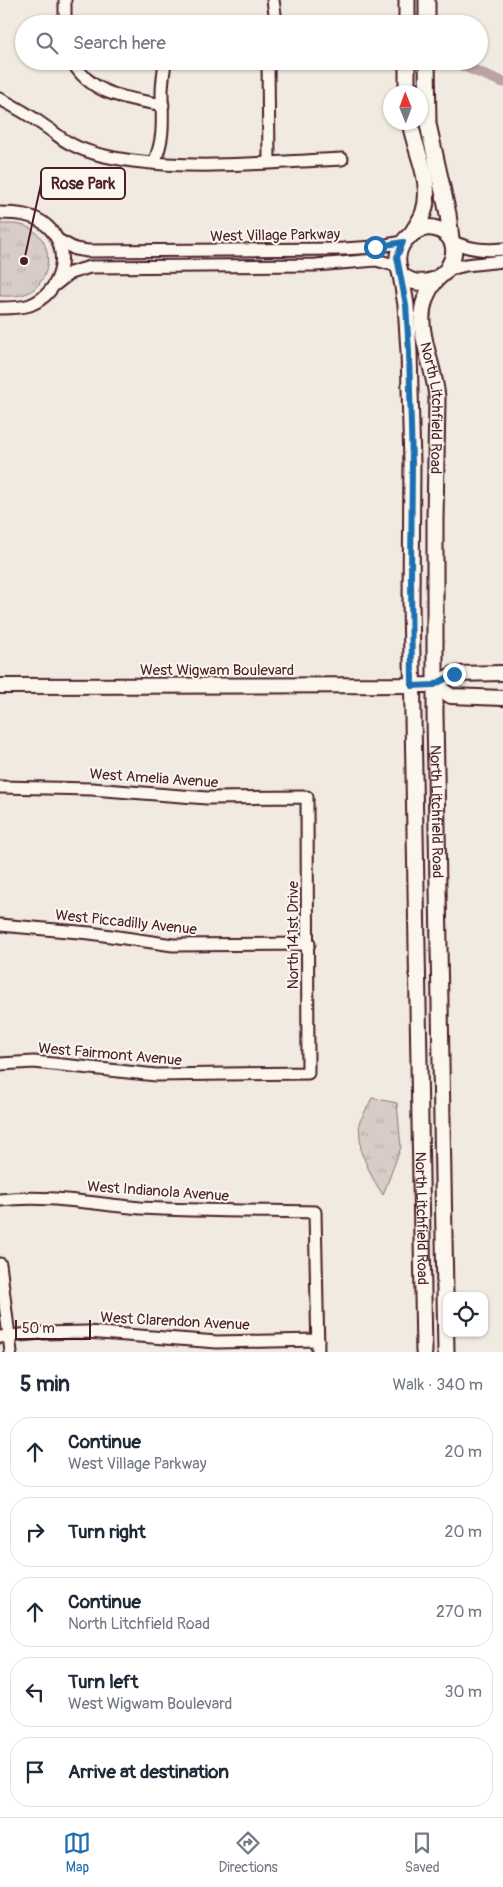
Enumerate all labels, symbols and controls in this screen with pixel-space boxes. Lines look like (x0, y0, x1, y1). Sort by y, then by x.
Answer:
search box (15, 15, 488, 70)
icon: search (33, 29, 61, 57)
text: Search here (73, 31, 166, 55)
north arrow (383, 85, 428, 130)
callout: Rose Park (41, 168, 125, 199)
text: Rose Park (51, 174, 116, 194)
street label: West Village Parkway (210, 225, 341, 246)
route start (364, 236, 387, 259)
street label: North Litchfield Road (415, 340, 446, 474)
street label: West Wigwam Boulevard (140, 661, 294, 680)
route end (443, 663, 466, 686)
street label: North Litchfield Road (426, 745, 447, 878)
street label: West Amelia Avenue (89, 765, 220, 793)
street label: North 141st Drive (284, 880, 303, 989)
street label: West Piccadilly Avenue (54, 906, 198, 939)
street label: West Fairmont Avenue (37, 1039, 183, 1070)
street label: North Litchfield Road (411, 1152, 432, 1285)
street label: West Indianola Avenue (86, 1177, 230, 1206)
map controls (443, 1292, 488, 1337)
button: locate (443, 1292, 488, 1337)
street label: West Clarendon Avenue (100, 1308, 251, 1335)
scale bar (15, 1317, 91, 1340)
text: 50 m (22, 1320, 55, 1337)
text: 5 min (20, 1371, 70, 1398)
text: Walk · 340 m (392, 1375, 483, 1395)
text: Continue (68, 1430, 141, 1454)
icon: ahead (21, 1438, 49, 1466)
text: 20 m (444, 1442, 482, 1462)
text: West Village Parkway (68, 1454, 207, 1474)
icon: right (21, 1518, 49, 1546)
text: Turn right (68, 1520, 146, 1544)
text: 20 m (444, 1522, 482, 1542)
text: Continue (68, 1590, 141, 1614)
icon: ahead (21, 1598, 49, 1626)
text: 270 m (436, 1602, 482, 1622)
text: North Litchfield Road (68, 1614, 210, 1634)
text: Turn left (68, 1670, 138, 1694)
icon: left (21, 1678, 49, 1706)
text: 30 m (444, 1682, 482, 1702)
text: West Wigwam Boulevard (68, 1694, 232, 1714)
icon: arrive (21, 1758, 49, 1786)
text: Arrive at destination (68, 1760, 229, 1784)
tab: Map (63, 1829, 91, 1876)
tab: Directions (218, 1829, 278, 1876)
tab: Saved (405, 1829, 440, 1876)

